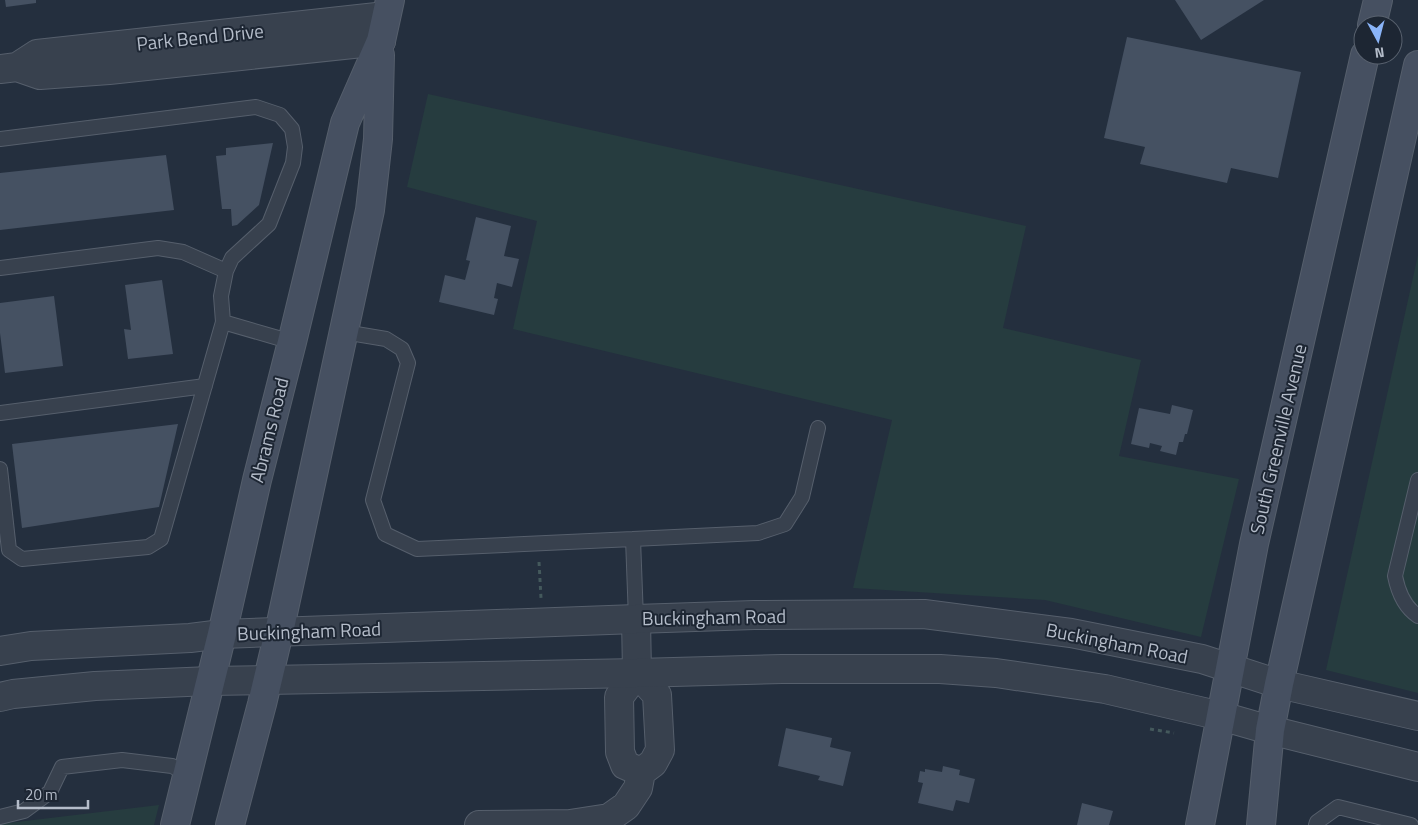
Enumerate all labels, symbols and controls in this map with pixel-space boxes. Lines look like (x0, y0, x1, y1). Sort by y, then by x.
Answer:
street label: Park Bend Drive (135, 15, 265, 58)
north arrow (1353, 15, 1403, 65)
text: N (1374, 42, 1386, 64)
street label: South Greenville Avenue (1242, 341, 1313, 537)
street label: Abrams Road (241, 374, 296, 486)
street label: Buckingham Road (642, 601, 786, 632)
street label: Buckingham Road (236, 613, 382, 648)
street label: Buckingham Road (1044, 615, 1191, 671)
scale bar (18, 778, 88, 810)
text: 20 m (25, 783, 58, 806)

